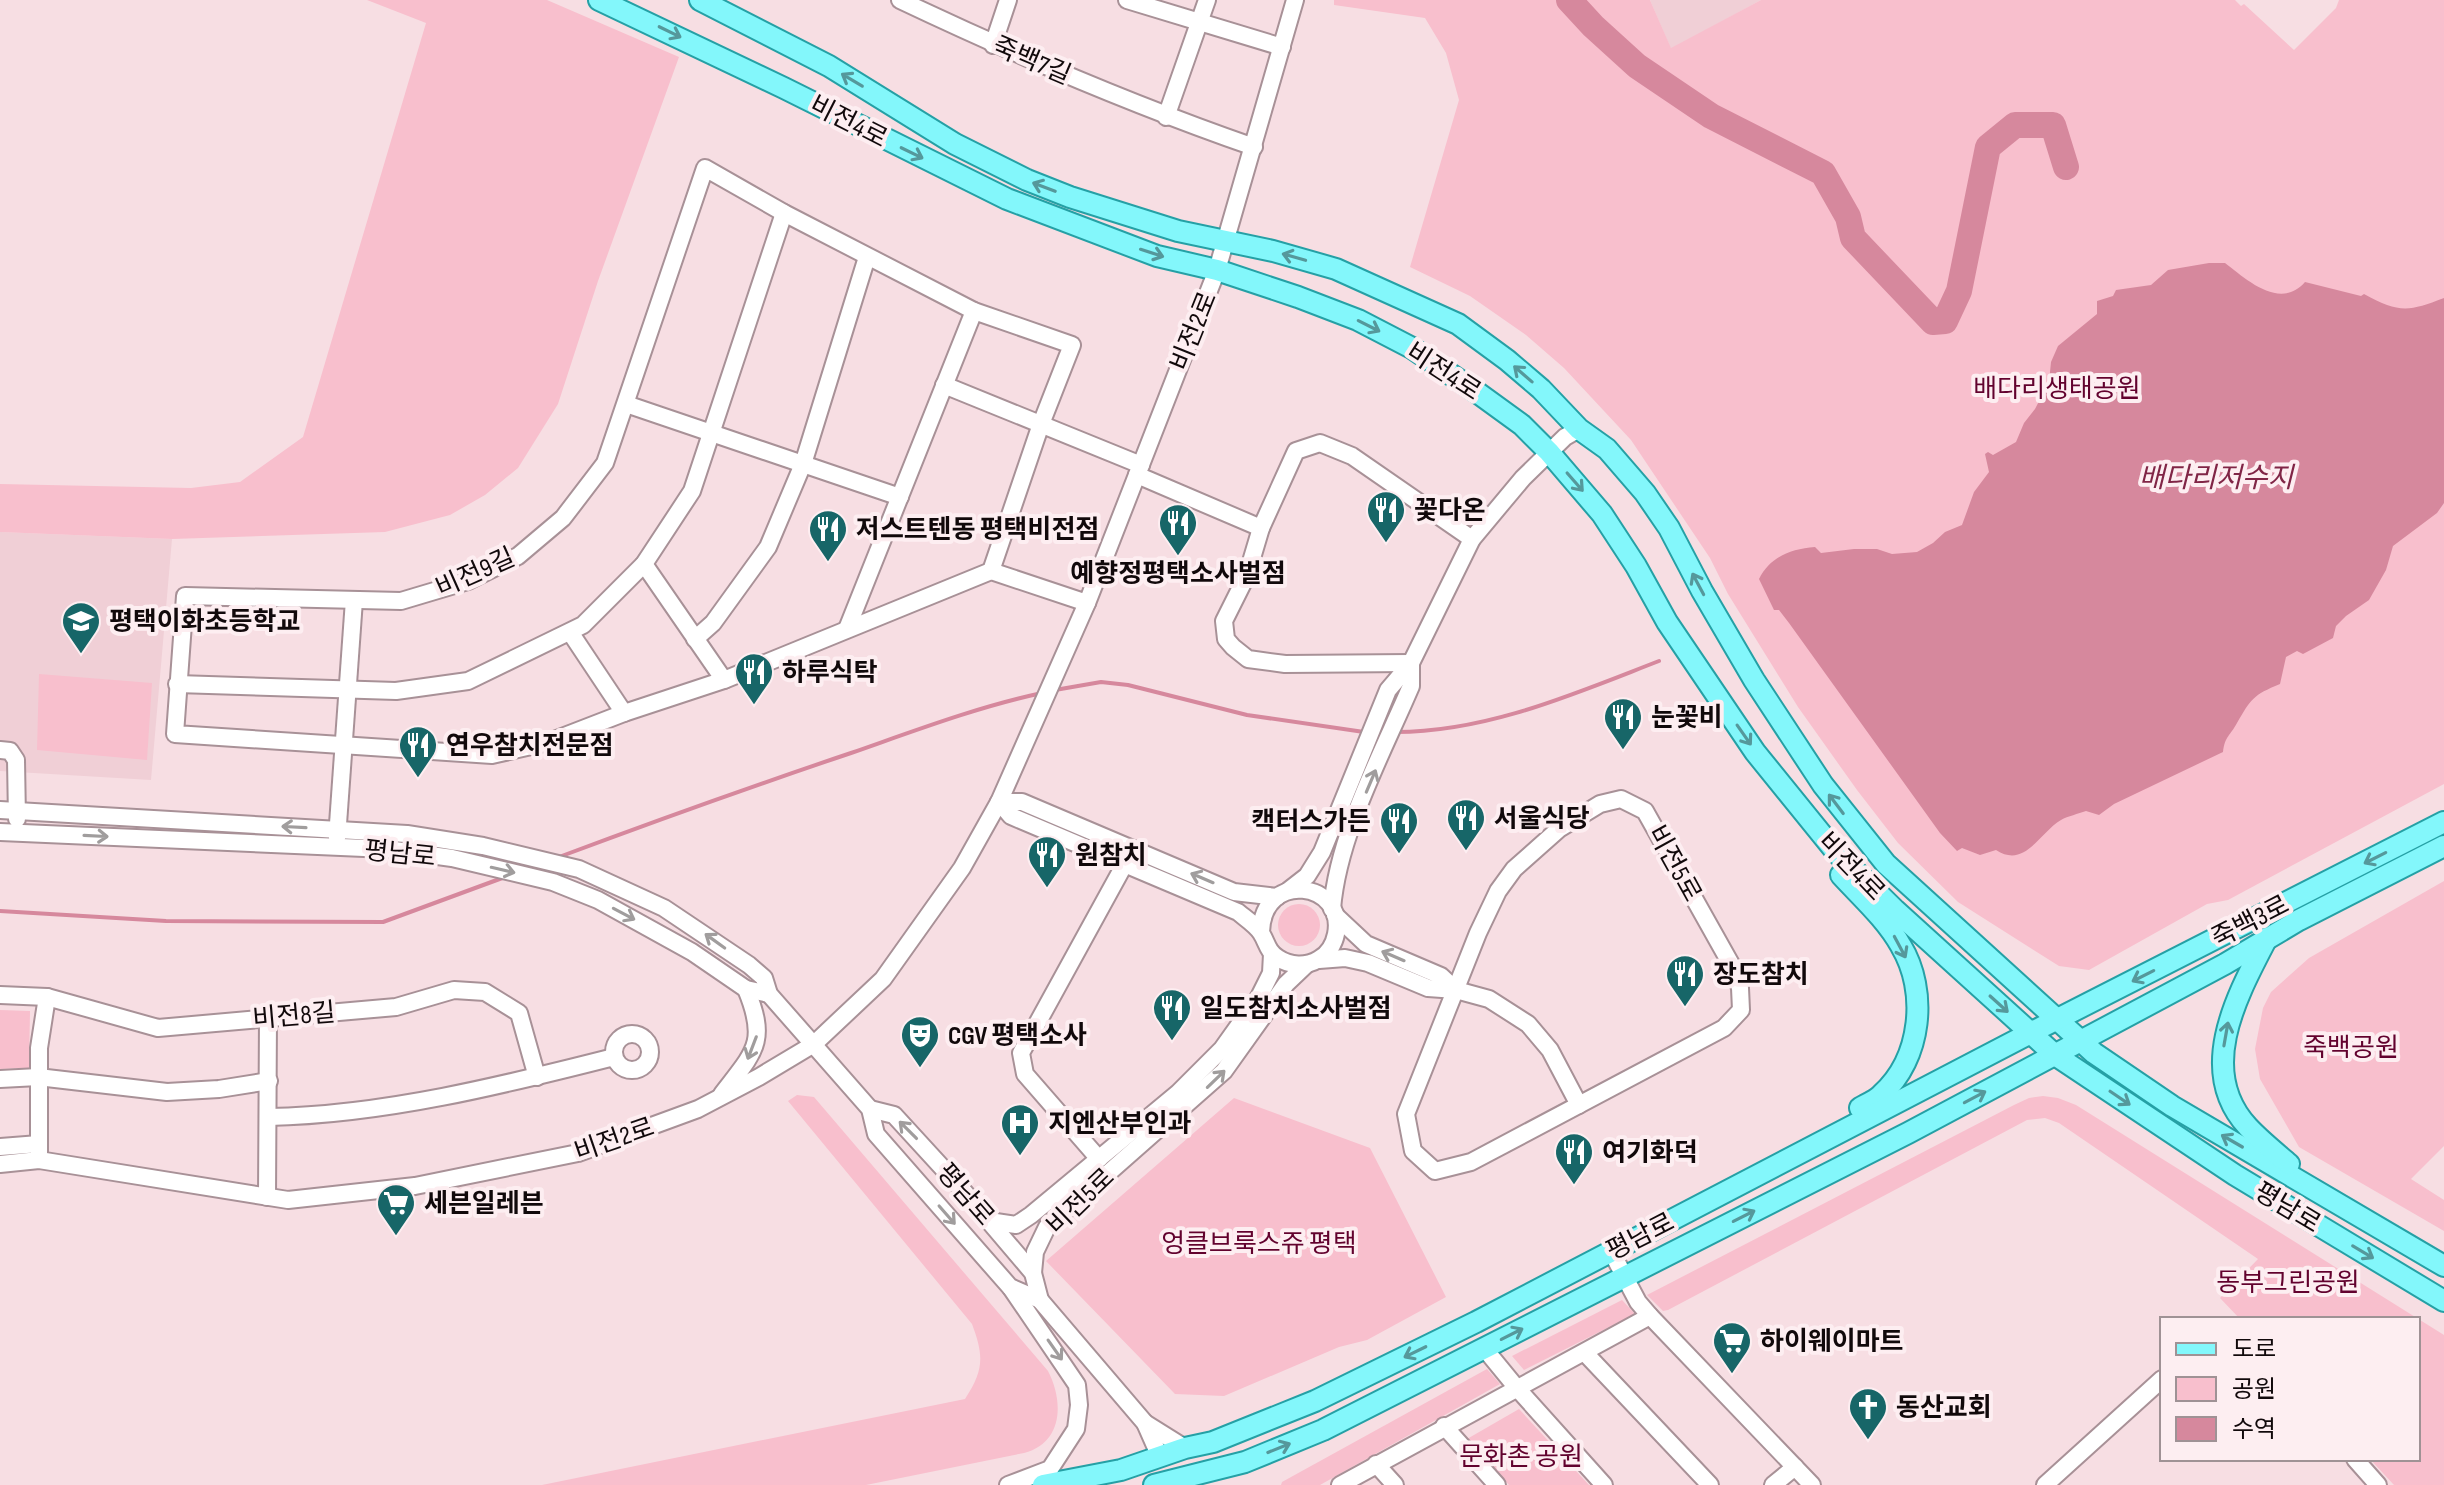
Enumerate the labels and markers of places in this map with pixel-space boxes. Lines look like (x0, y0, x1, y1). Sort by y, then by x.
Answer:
restaurant icon: 꽃다온 (1365, 489, 1407, 544)
place label: 꽃다온 (1414, 496, 1486, 527)
restaurant icon: 예향정평택소사벌점 (1157, 502, 1199, 557)
restaurant icon: 저스트텐동 평택비전점 (807, 508, 849, 563)
place label: 저스트텐동 평택비전점 (856, 515, 1099, 546)
place label: 예향정평택소사벌점 (1070, 559, 1286, 590)
school or university icon: 평택이화초등학교 (60, 600, 102, 655)
place label: 평택이화초등학교 (109, 607, 300, 638)
restaurant icon: 하루식탁 (733, 651, 775, 706)
place label: 하루식탁 (782, 658, 878, 689)
restaurant icon: 눈꽃비 (1602, 696, 1644, 751)
place label: 눈꽃비 (1651, 703, 1723, 734)
restaurant icon: 연우참치전문점 (397, 724, 439, 779)
place label: 연우참치전문점 (446, 731, 613, 762)
restaurant icon: 서울식당 (1445, 797, 1487, 852)
restaurant icon: 캑터스가든 (1378, 800, 1420, 855)
place label: 서울식당 (1494, 804, 1590, 835)
place label: 캑터스가든 (1251, 807, 1371, 838)
restaurant icon: 원참치 (1026, 834, 1068, 889)
place label: 원참치 (1075, 841, 1147, 872)
restaurant icon: 장도참치 (1664, 953, 1706, 1008)
place label: 장도참치 (1713, 960, 1809, 991)
restaurant icon: 일도참치소사벌점 (1151, 987, 1193, 1042)
place label: 일도참치소사벌점 (1200, 994, 1391, 1025)
theatre icon: CGV 평택소사 (899, 1014, 941, 1069)
place label: CGV 평택소사 (948, 1021, 1087, 1052)
hospital icon: 지엔산부인과 (999, 1102, 1041, 1157)
place label: 지엔산부인과 (1048, 1109, 1192, 1140)
restaurant icon: 여기화덕 (1553, 1131, 1595, 1186)
place label: 여기화덕 (1602, 1138, 1698, 1169)
supermarket icon: 세븐일레븐 (375, 1182, 417, 1237)
place label: 세븐일레븐 (424, 1189, 544, 1220)
supermarket icon: 하이웨이마트 (1711, 1320, 1753, 1375)
place label: 하이웨이마트 (1760, 1327, 1904, 1358)
church icon: 동산교회 (1847, 1386, 1889, 1441)
place label: 동산교회 (1896, 1393, 1992, 1424)

